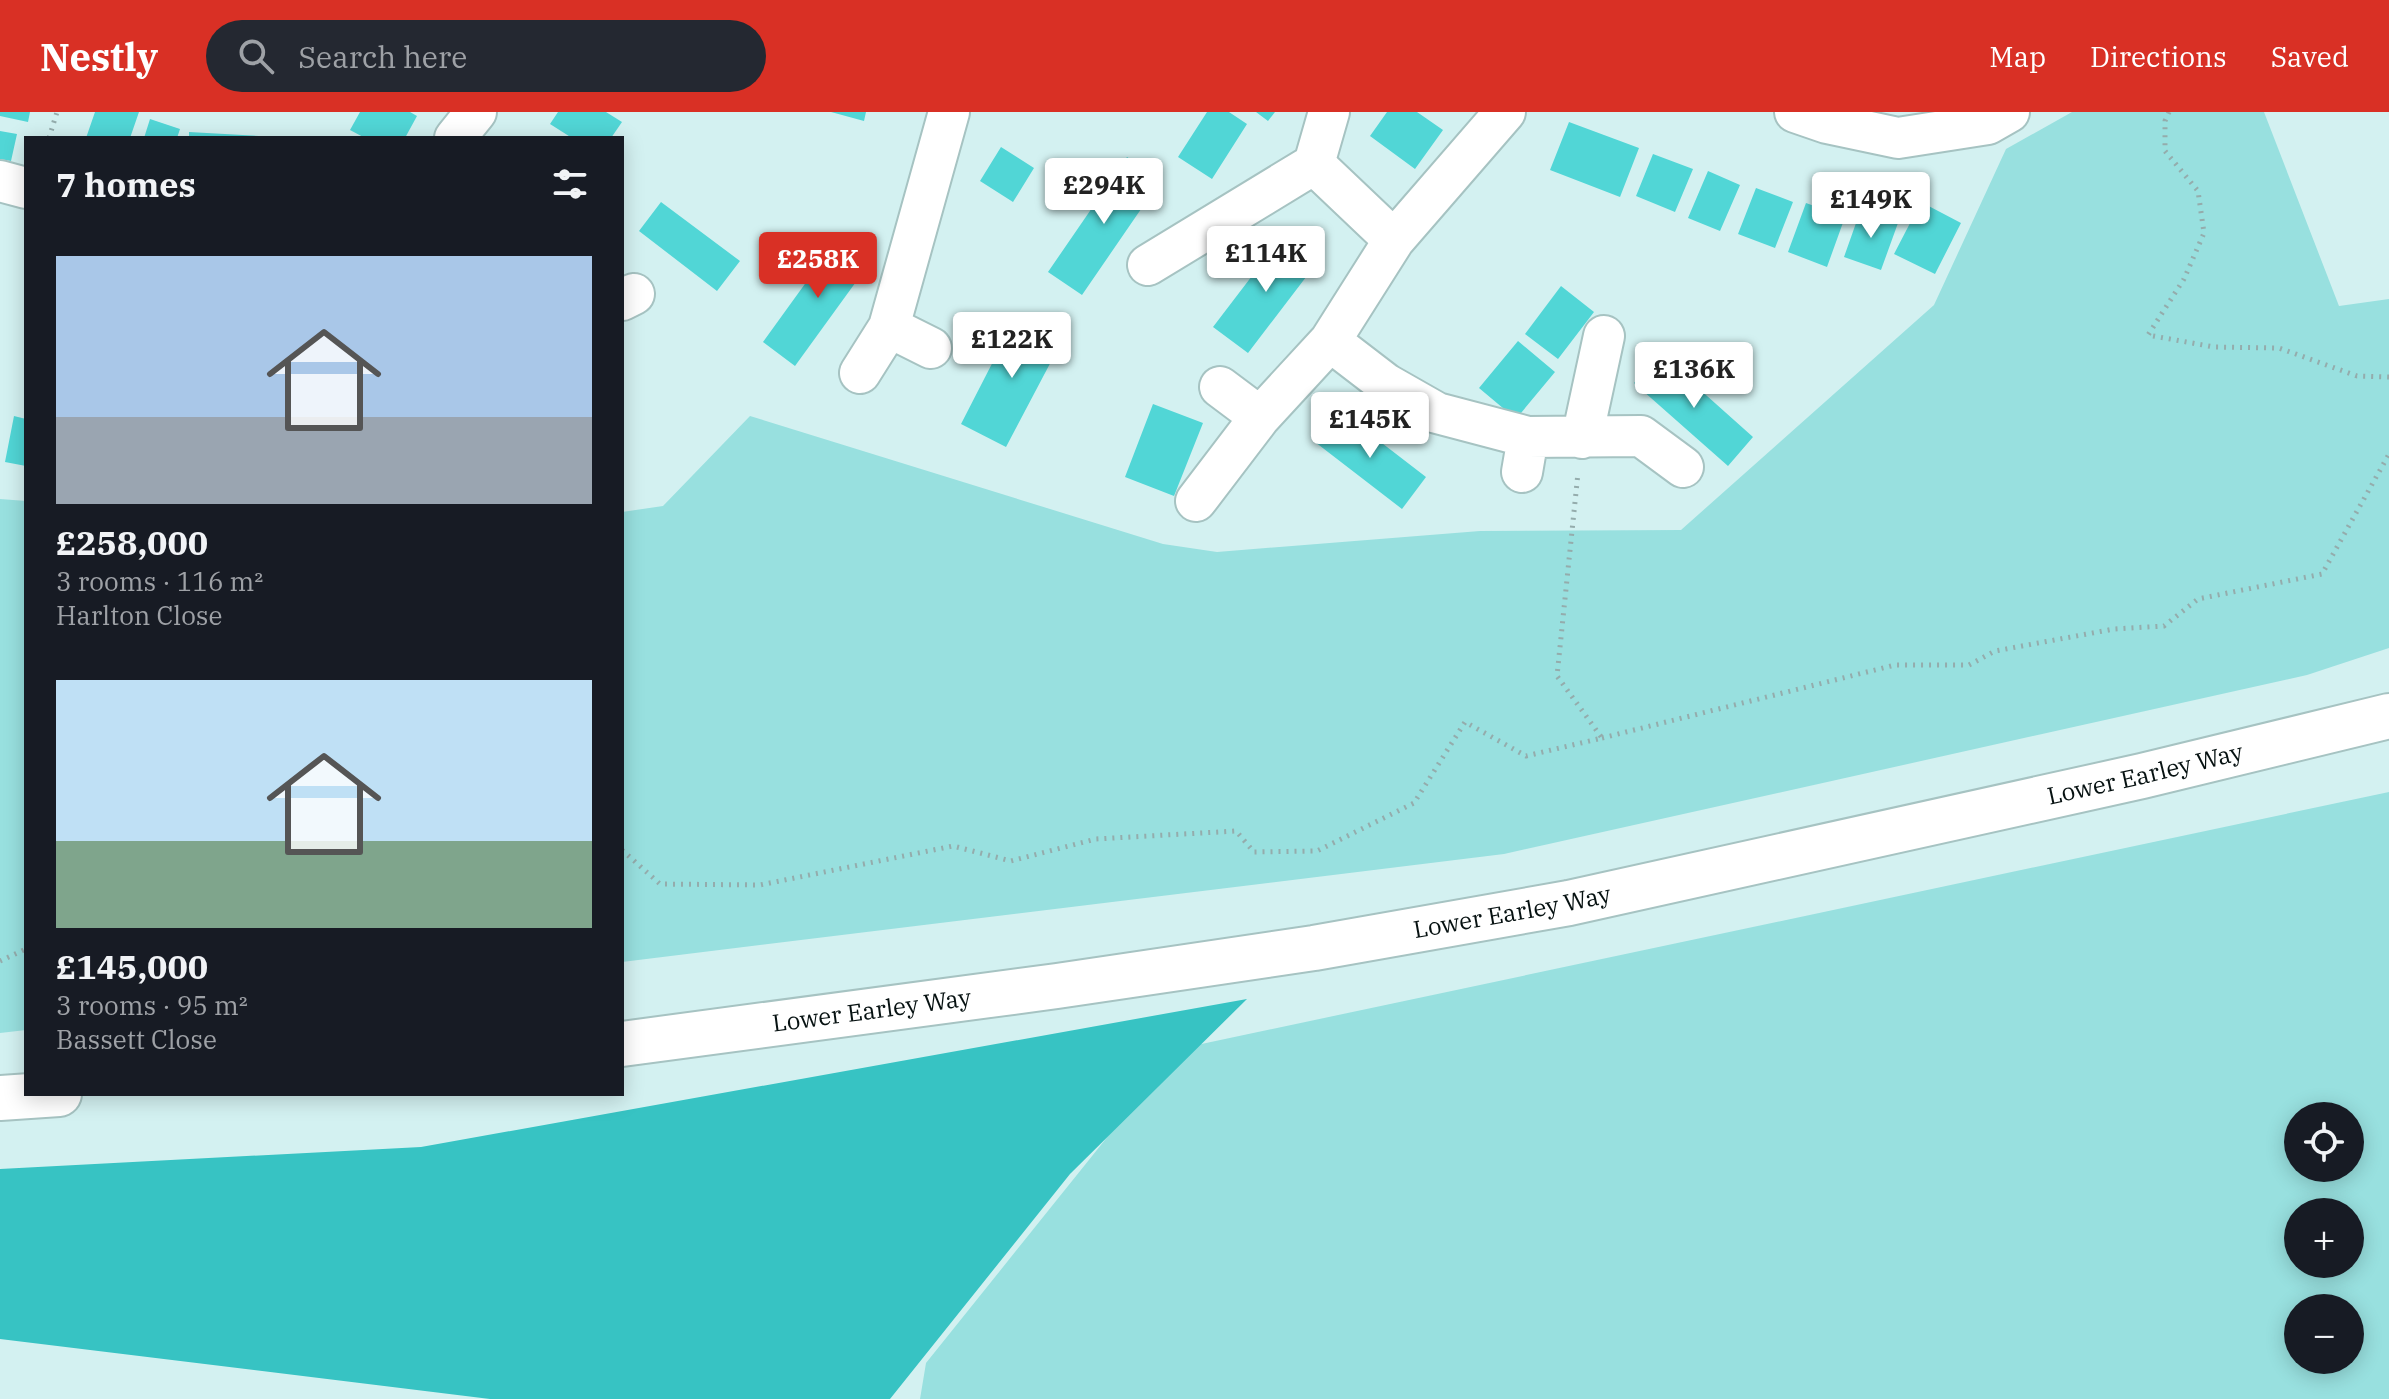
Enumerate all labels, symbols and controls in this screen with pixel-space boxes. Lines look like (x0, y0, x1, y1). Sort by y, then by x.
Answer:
search box (206, 20, 766, 92)
text: Nestly (40, 32, 158, 81)
icon: search (234, 34, 278, 78)
text: Search here (298, 37, 467, 76)
text: Map (1989, 38, 2046, 75)
text: Directions (2090, 38, 2227, 75)
text: Saved (2271, 38, 2349, 75)
pin: £294K (1048, 158, 1160, 226)
text: 7 homes (56, 162, 196, 206)
icon: filters (548, 162, 592, 206)
text: £294K (1063, 167, 1145, 201)
pin: £149K (1815, 172, 1927, 240)
text: £149K (1830, 181, 1912, 215)
pin: £114K (1210, 226, 1322, 294)
pin: £258K (762, 232, 874, 300)
text: £114K (1225, 235, 1307, 269)
text: £258K (777, 241, 859, 275)
icon: home (252, 308, 396, 452)
pin: £122K (956, 312, 1068, 380)
text: £122K (971, 321, 1053, 355)
pin: £136K (1638, 342, 1750, 410)
text: £136K (1653, 351, 1735, 385)
pin: £145K (1314, 392, 1426, 460)
text: £145K (1329, 401, 1411, 435)
text: £258,000 (56, 520, 208, 564)
text: 3 rooms · 116 m² (56, 564, 263, 598)
text: Harlton Close (56, 598, 222, 632)
icon: home (252, 732, 396, 876)
street label: Lower Earley Way (2044, 735, 2246, 812)
street label: Lower Earley Way (1411, 877, 1614, 945)
text: £145,000 (56, 944, 208, 988)
street label: Lower Earley Way (770, 981, 973, 1039)
text: 3 rooms · 95 m² (56, 988, 248, 1022)
text: Bassett Close (56, 1022, 217, 1056)
map controls (2284, 1102, 2364, 1374)
button: locate (2284, 1102, 2364, 1182)
button: + (2284, 1198, 2364, 1278)
button: − (2284, 1294, 2364, 1374)

